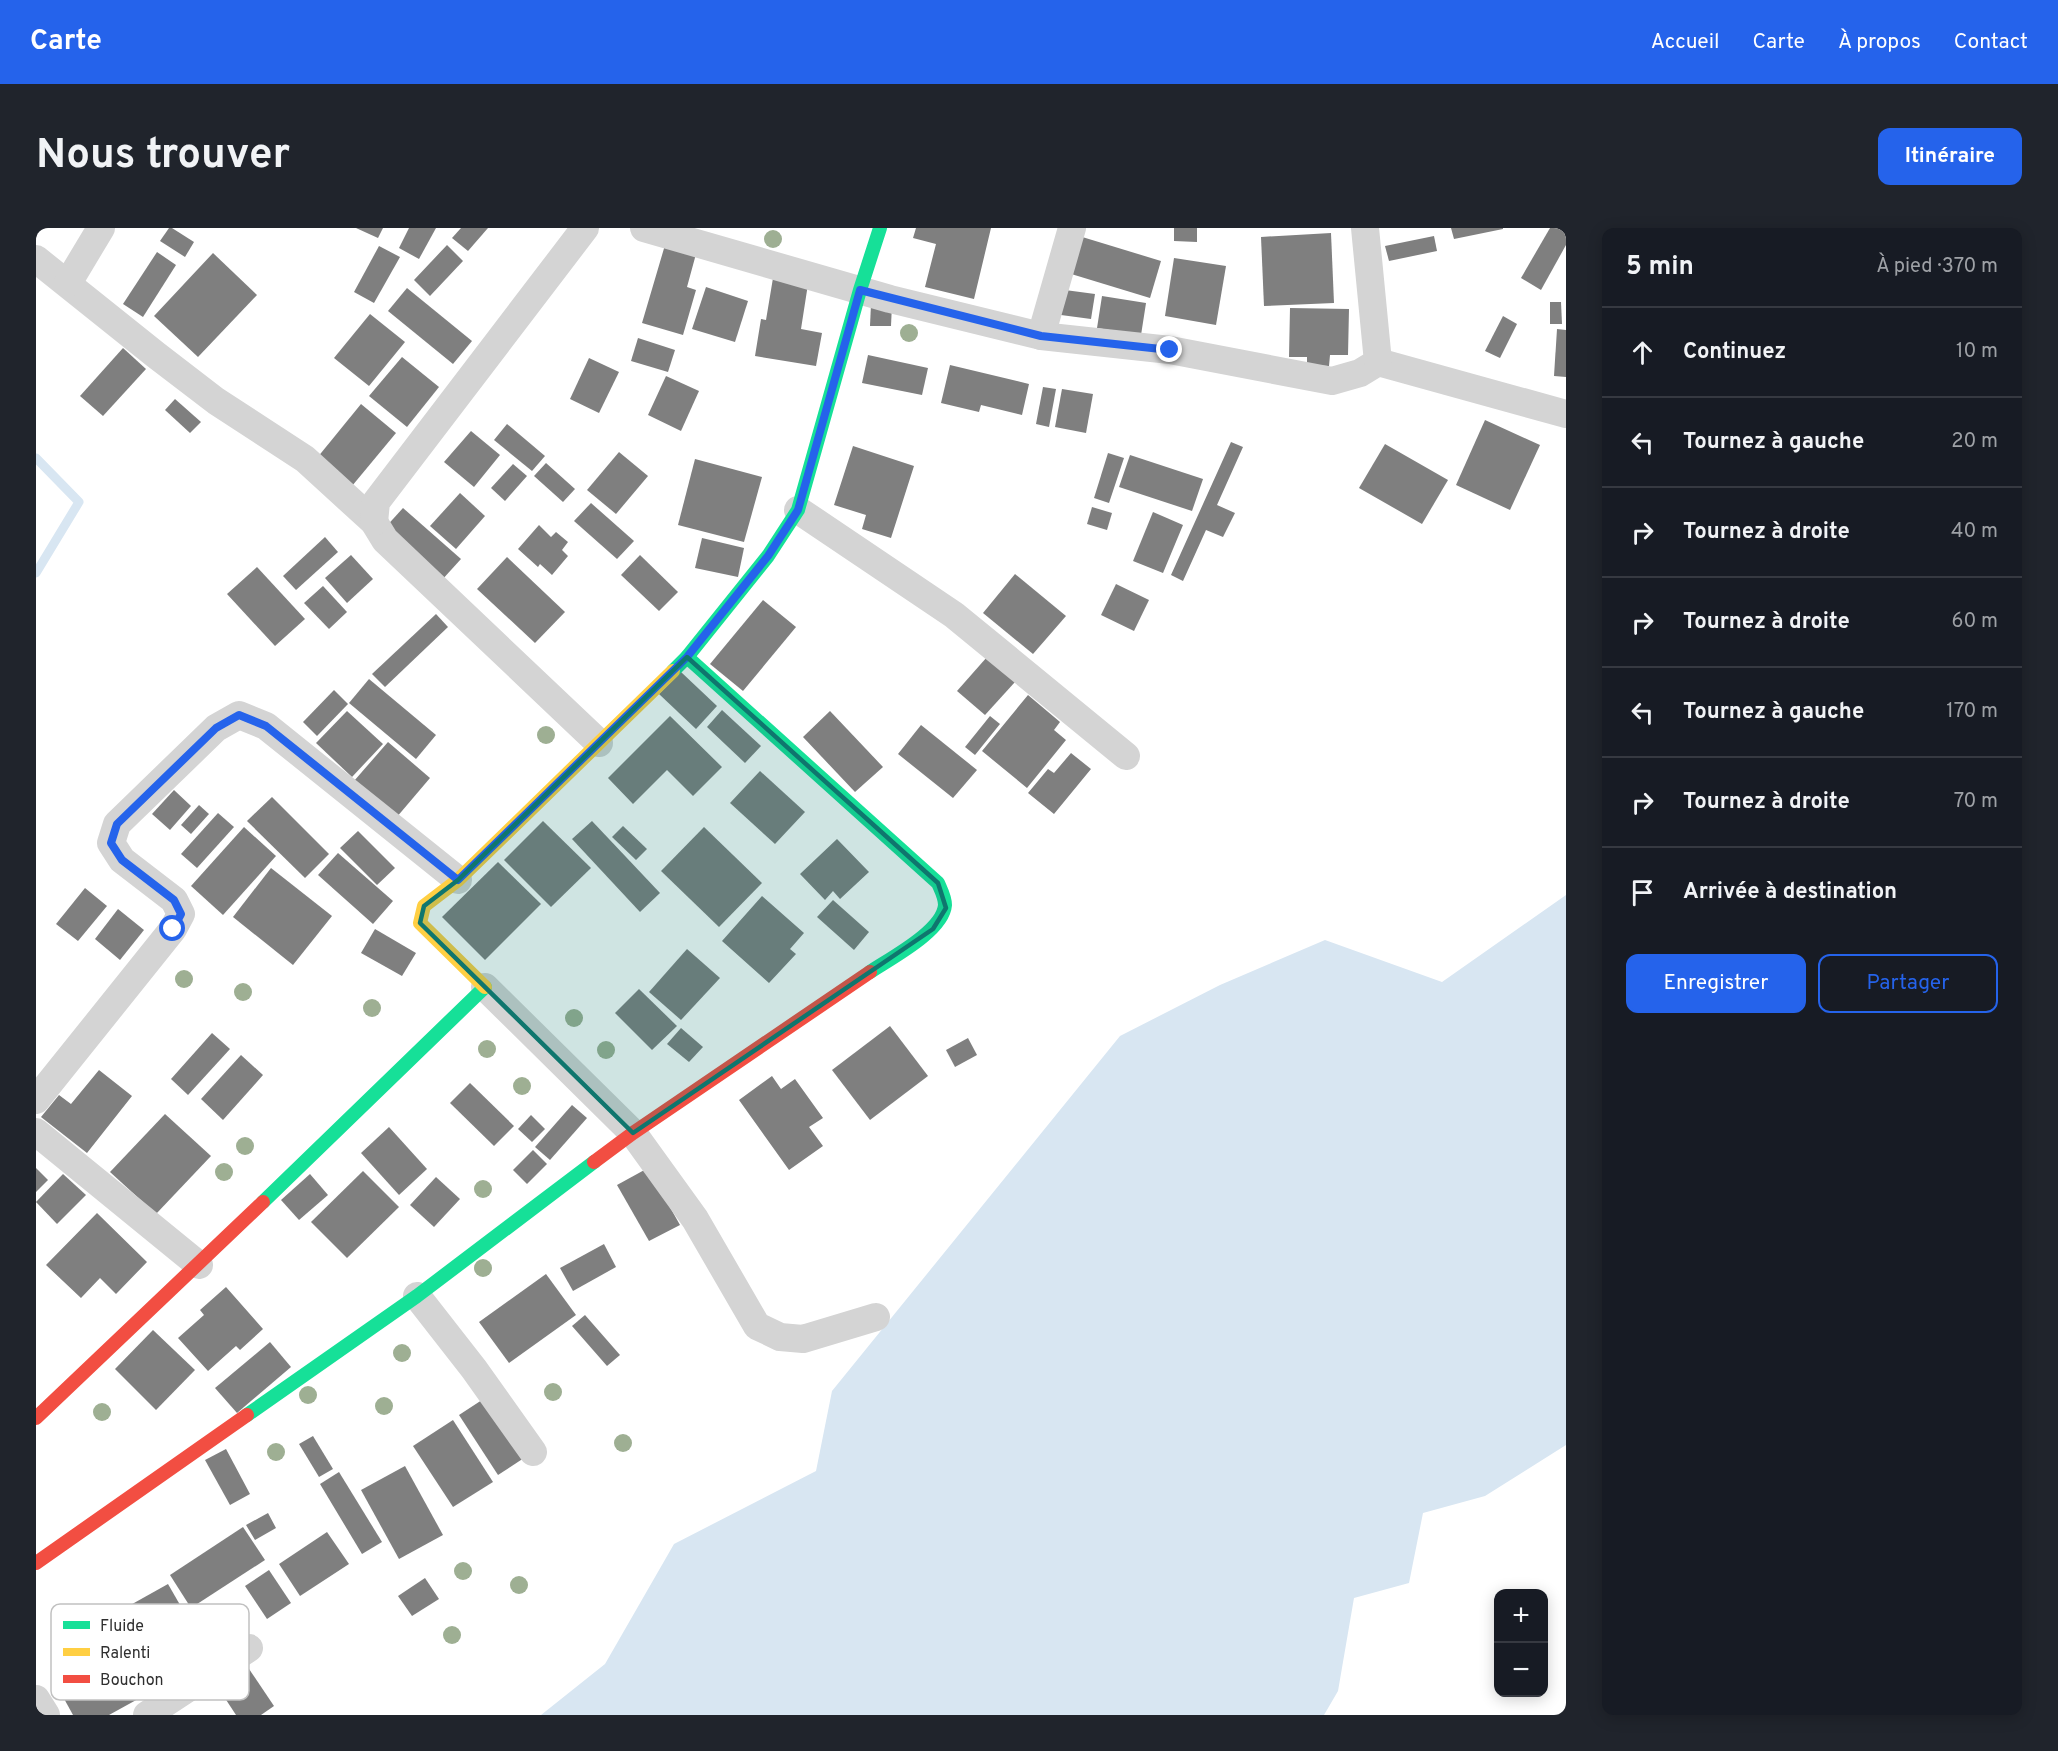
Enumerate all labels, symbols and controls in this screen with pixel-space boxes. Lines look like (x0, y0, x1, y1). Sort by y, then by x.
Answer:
text: Carte (30, 24, 102, 60)
text: Accueil (1651, 29, 1720, 56)
text: Carte (1753, 29, 1805, 56)
text: À propos (1838, 29, 1921, 56)
text: Contact (1954, 29, 2028, 56)
button: Itinéraire (1878, 128, 2022, 185)
text: Nous trouver (36, 130, 290, 183)
text: 5 min (1626, 251, 1694, 284)
text: À pied · 370 m (1876, 254, 1998, 280)
route end (1156, 336, 1182, 362)
icon: ahead (1626, 336, 1659, 369)
text: Continuez (1683, 339, 1786, 366)
text: 10 m (1956, 339, 1998, 365)
icon: left (1626, 426, 1659, 459)
text: Tournez à gauche (1683, 429, 1864, 456)
text: 20 m (1951, 429, 1998, 455)
icon: right (1626, 516, 1659, 549)
text: Tournez à droite (1683, 519, 1850, 546)
text: 40 m (1951, 519, 1998, 545)
icon: right (1626, 606, 1659, 639)
text: Tournez à droite (1683, 609, 1850, 636)
text: 60 m (1952, 609, 1998, 635)
icon: left (1626, 696, 1659, 729)
text: Tournez à gauche (1683, 699, 1864, 726)
text: 170 m (1946, 699, 1998, 725)
icon: right (1626, 786, 1659, 819)
text: Tournez à droite (1683, 789, 1850, 816)
text: 70 m (1954, 789, 1998, 815)
icon: arrive (1626, 876, 1659, 909)
text: Arrivée à destination (1683, 879, 1897, 906)
route start (159, 915, 185, 941)
button: Enregistrer (1626, 954, 1806, 1013)
button: Partager (1818, 954, 1998, 1013)
map controls (1494, 1589, 1548, 1697)
button: + (1494, 1589, 1548, 1643)
legend (51, 1604, 249, 1700)
text: Fluide (100, 1617, 144, 1637)
button: − (1494, 1643, 1548, 1697)
text: Ralenti (100, 1644, 150, 1664)
text: Bouchon (100, 1671, 164, 1691)

